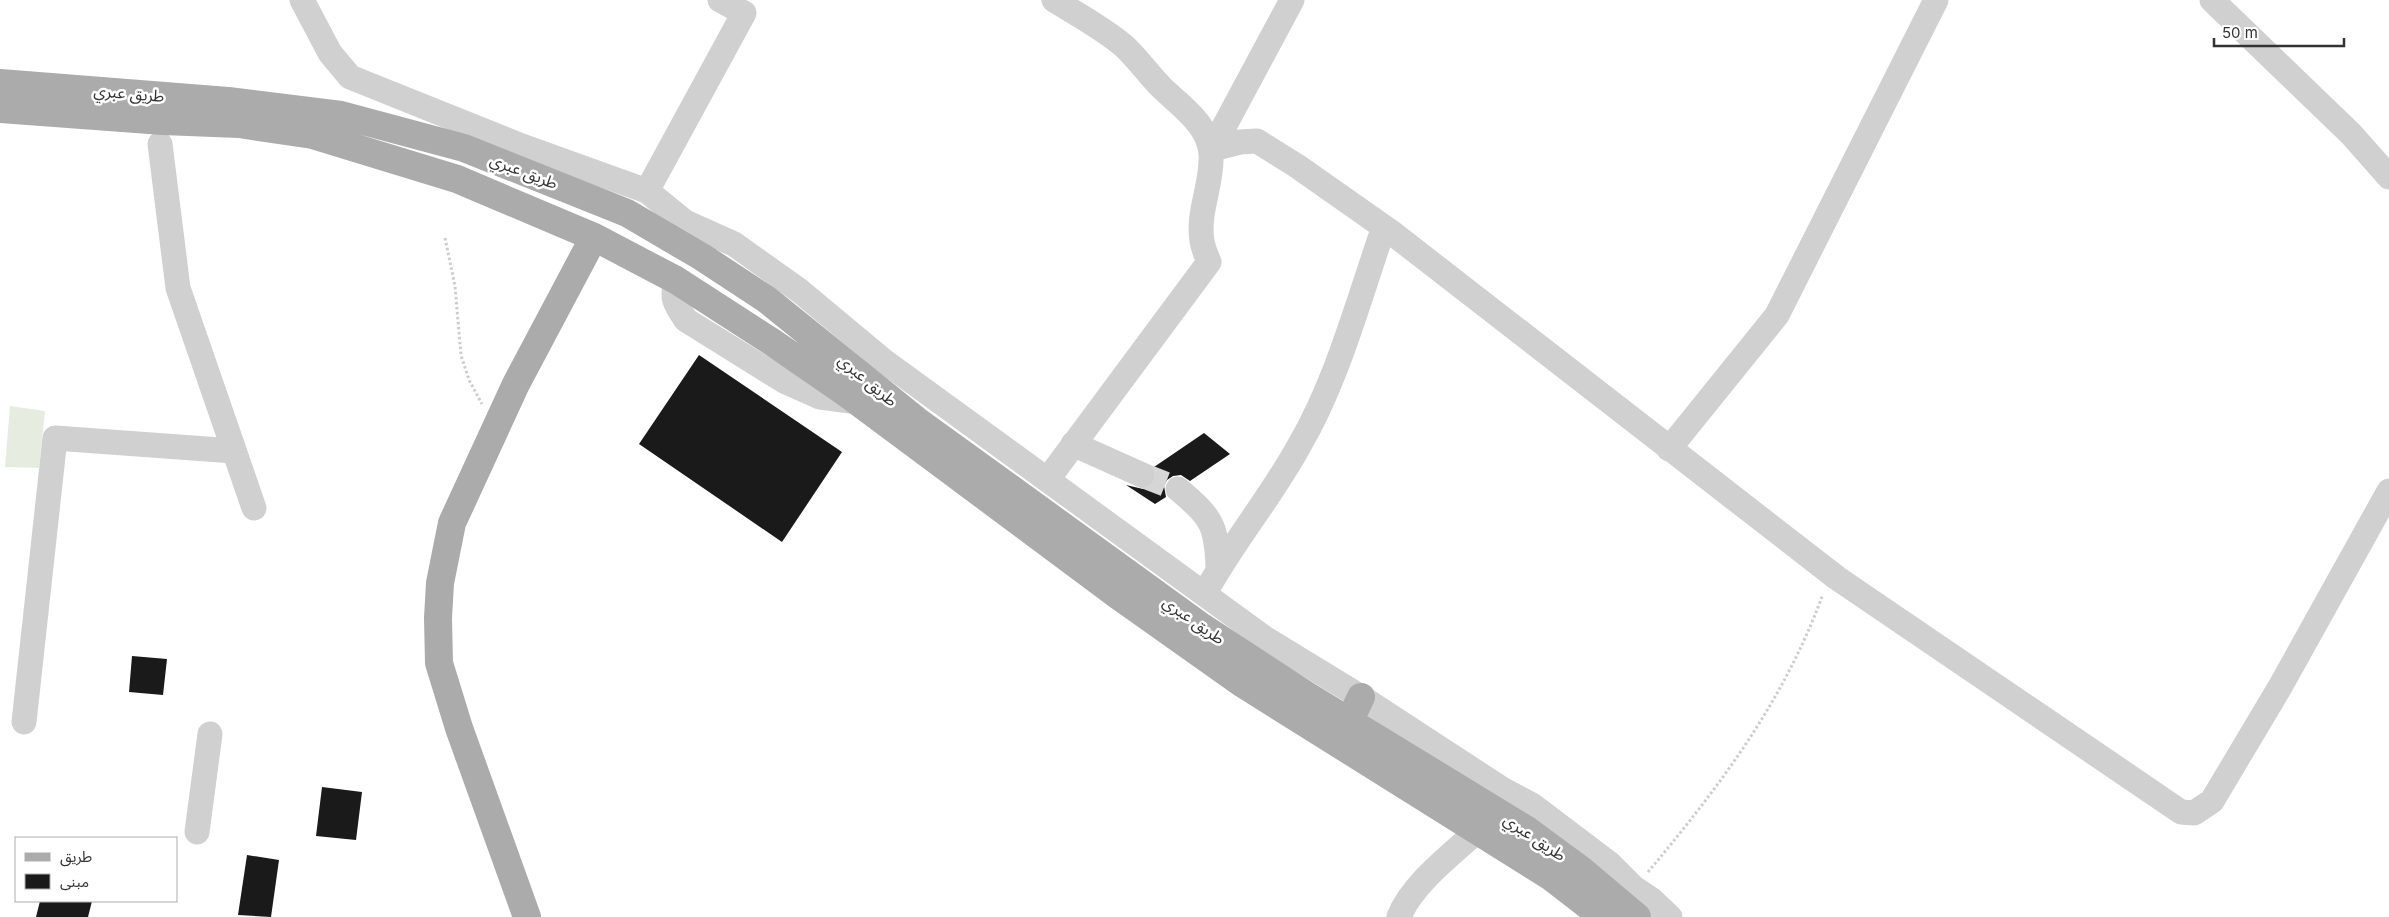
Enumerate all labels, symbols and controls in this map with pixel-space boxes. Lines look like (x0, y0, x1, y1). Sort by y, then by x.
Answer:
scale bar (2214, 15, 2344, 47)
text: 50 m (2222, 23, 2258, 42)
street label: طريق عبري (93, 80, 165, 109)
street label: طريق عبري (486, 149, 561, 196)
street label: طريق عبري (833, 350, 902, 413)
street label: طريق عبري (1158, 591, 1229, 651)
street label: طريق عبري (1498, 809, 1570, 867)
legend (15, 837, 178, 902)
text: طريق (60, 847, 92, 867)
text: مبنى (60, 872, 89, 891)

